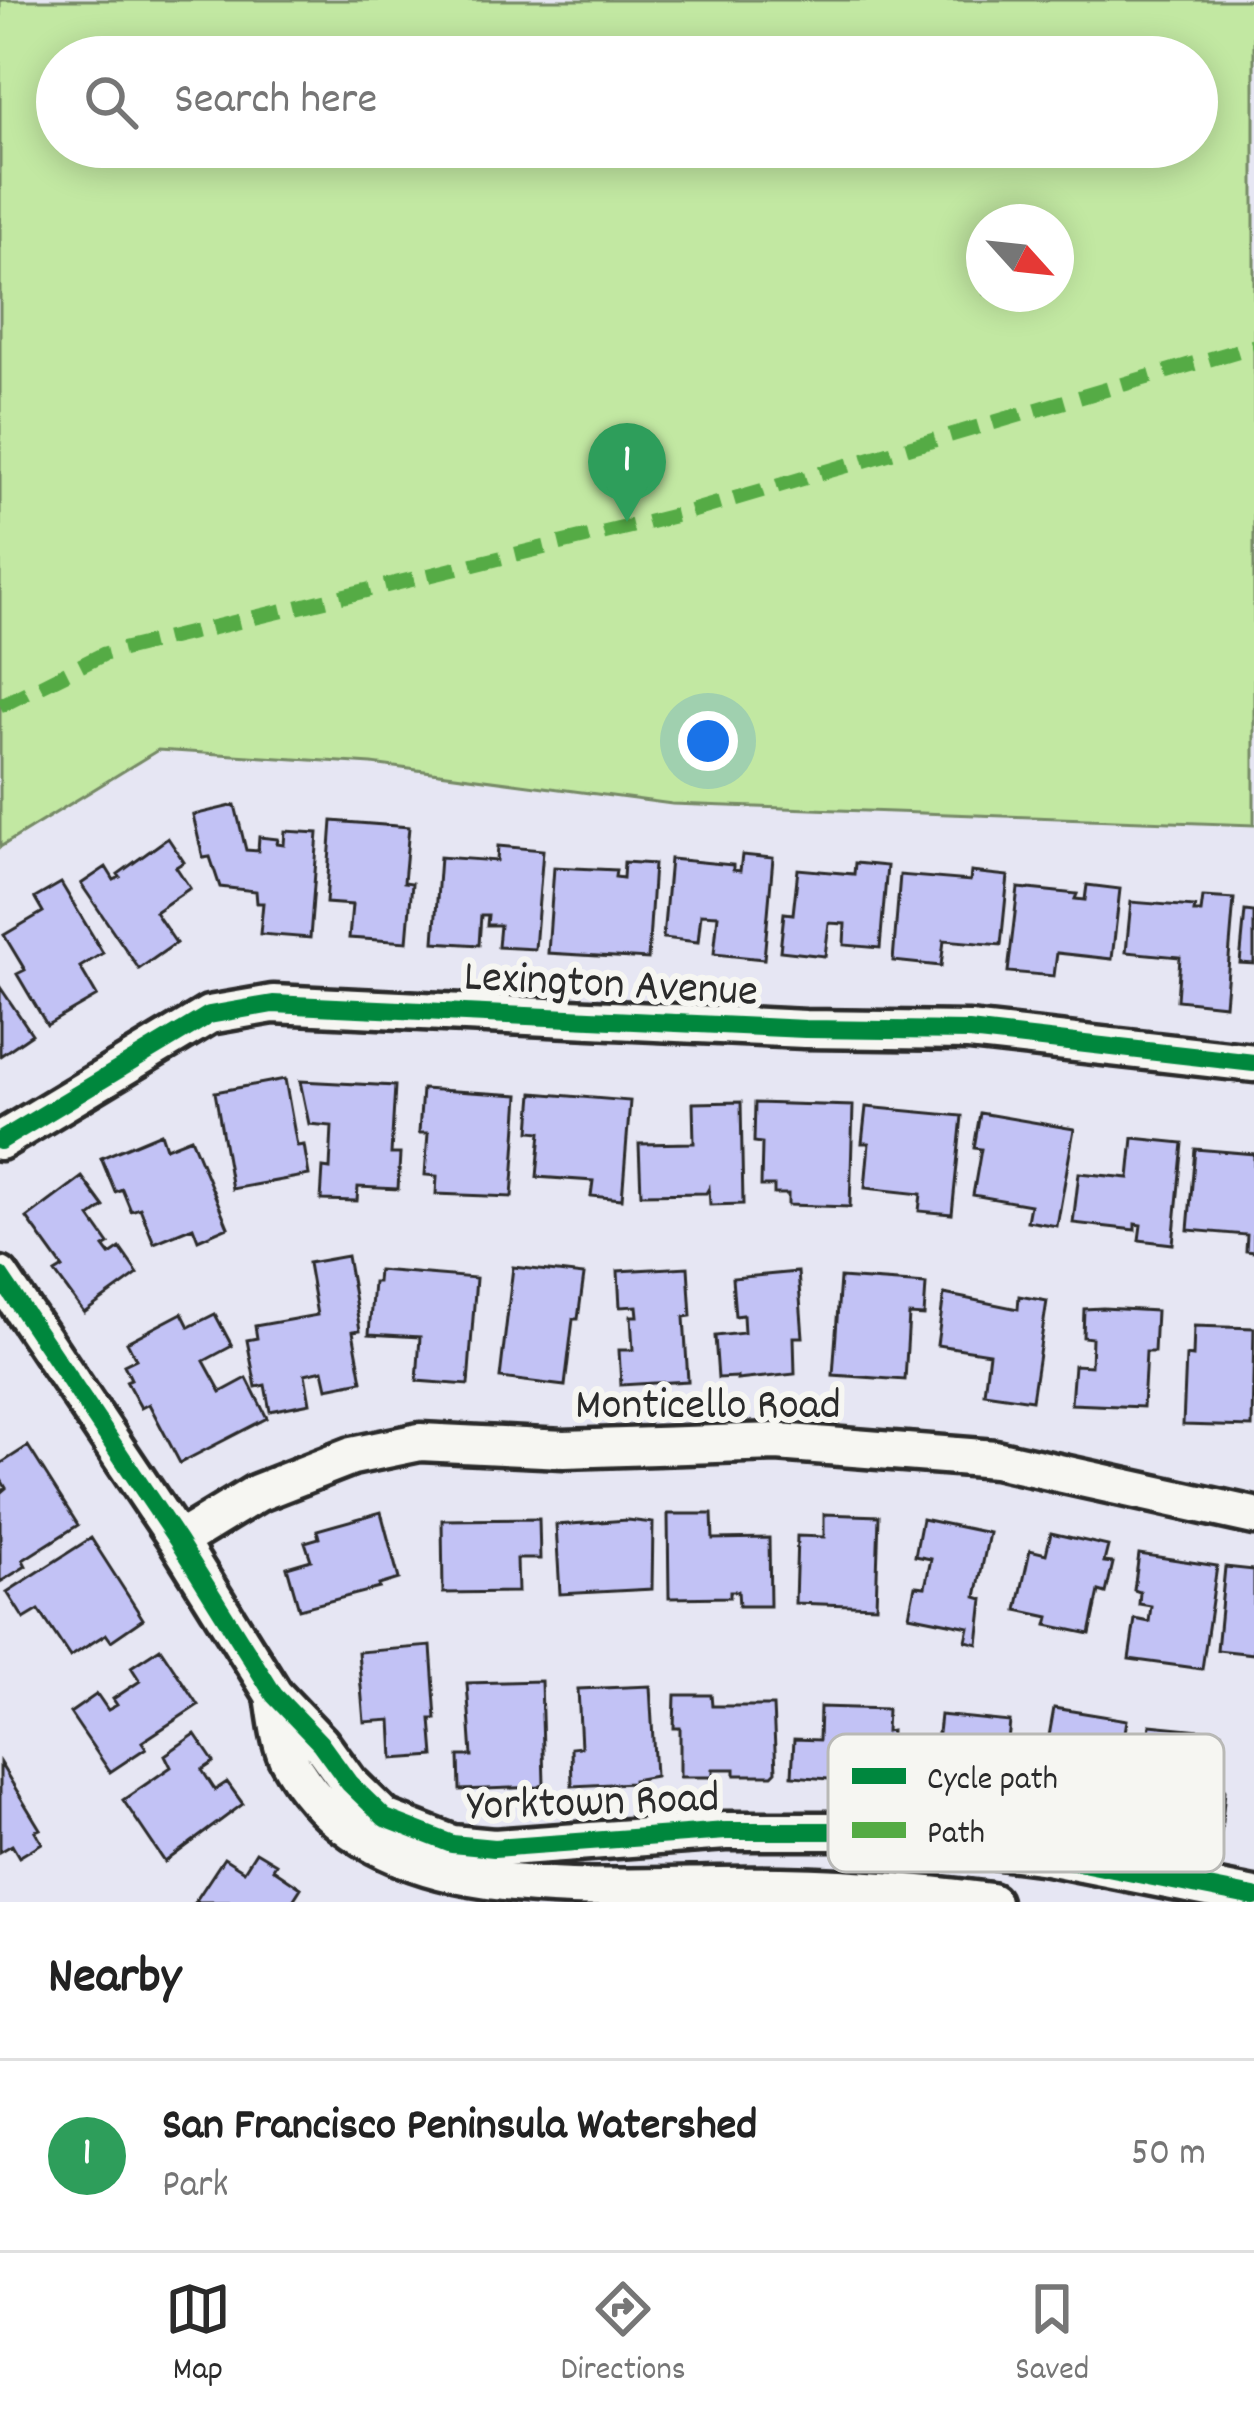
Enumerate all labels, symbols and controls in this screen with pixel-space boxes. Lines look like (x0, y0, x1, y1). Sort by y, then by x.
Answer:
search box (36, 36, 1218, 168)
icon: search (78, 69, 144, 135)
text: Search here (174, 70, 377, 134)
north arrow (966, 204, 1074, 312)
pin: 1 (588, 423, 666, 522)
your location (678, 711, 738, 771)
street label: Lexington Avenue (462, 947, 759, 1027)
street label: Monticello Road (575, 1376, 841, 1440)
legend (828, 1734, 1224, 1872)
text: Cycle path (927, 1758, 1058, 1805)
street label: Yorktown Road (466, 1769, 721, 1841)
text: Path (927, 1812, 985, 1859)
text: Nearby (48, 1944, 181, 2016)
text: San Francisco Peninsula Watershed (162, 2096, 757, 2160)
text: 1 (83, 2128, 91, 2183)
text: 50 m (1131, 2128, 1206, 2183)
text: Park (162, 2160, 228, 2215)
tab: Map (165, 2276, 231, 2395)
tab: Directions (561, 2276, 686, 2395)
tab: Saved (1015, 2276, 1089, 2395)

